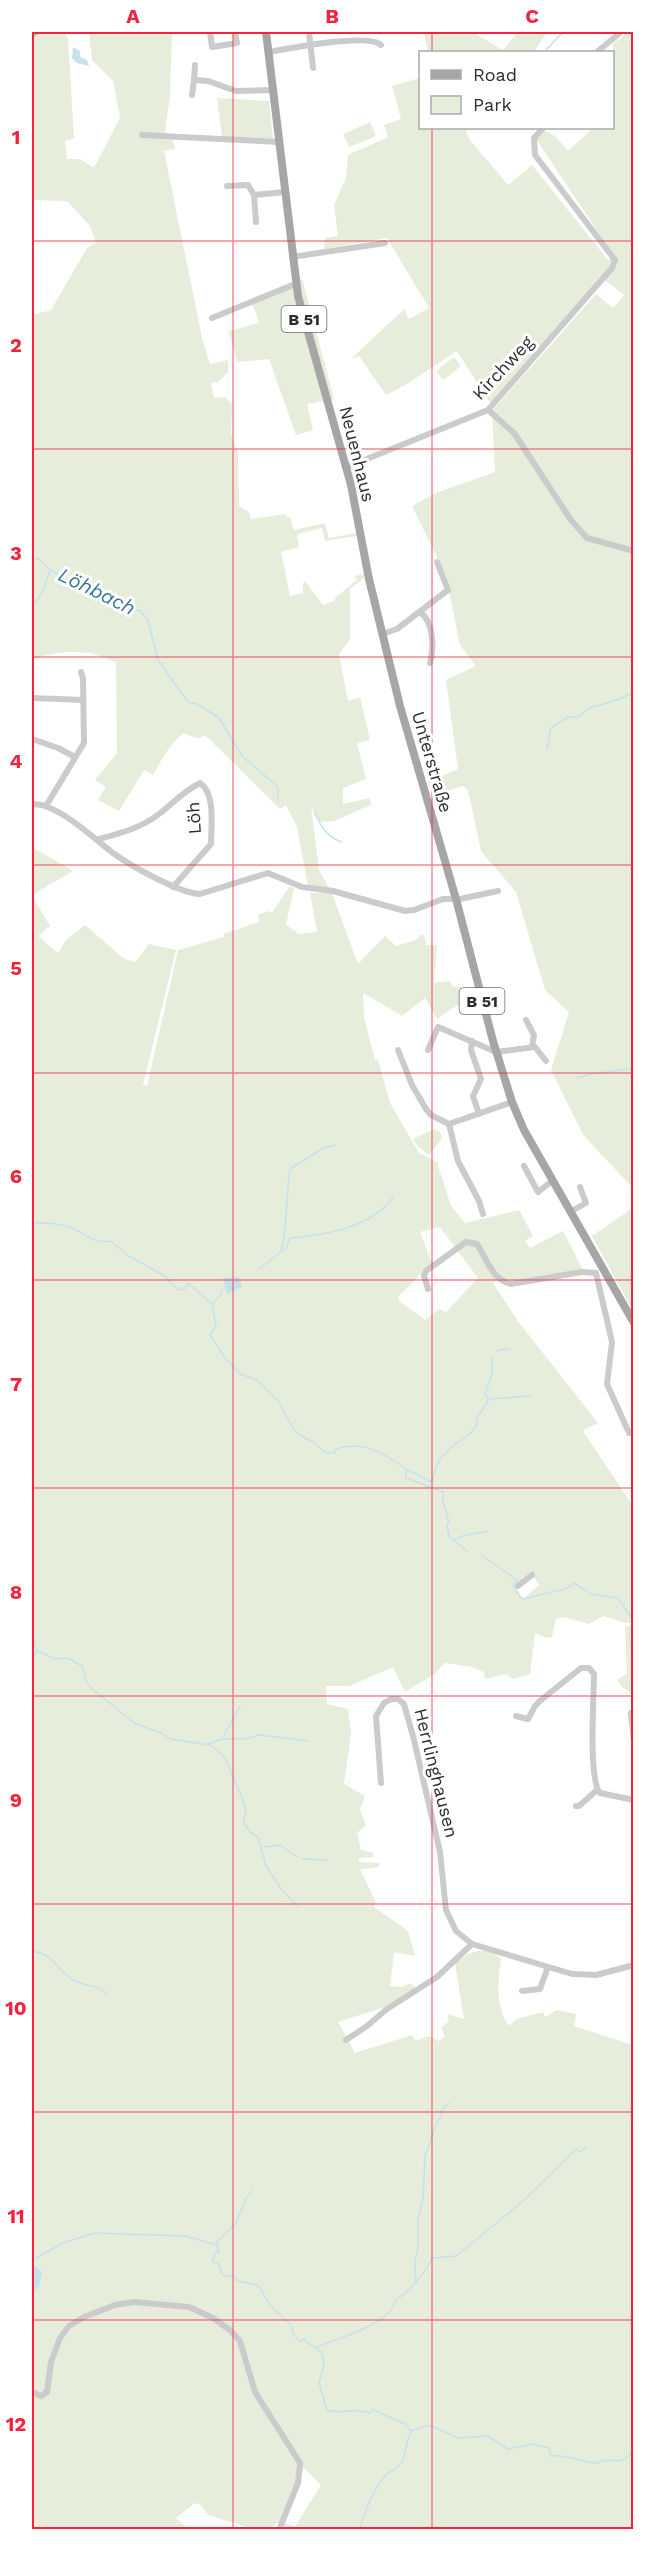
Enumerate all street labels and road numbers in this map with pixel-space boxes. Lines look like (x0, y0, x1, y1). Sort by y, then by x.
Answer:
road number: B 51 (282, 306, 326, 332)
street label: Kirchweg (468, 331, 538, 404)
street label: Neuenhaus (335, 404, 380, 504)
street label: Unterstraße (408, 709, 457, 815)
street label: Löh (182, 801, 205, 835)
road number: B 51 (460, 988, 504, 1014)
street label: Herrlinghausen (410, 1706, 463, 1840)

